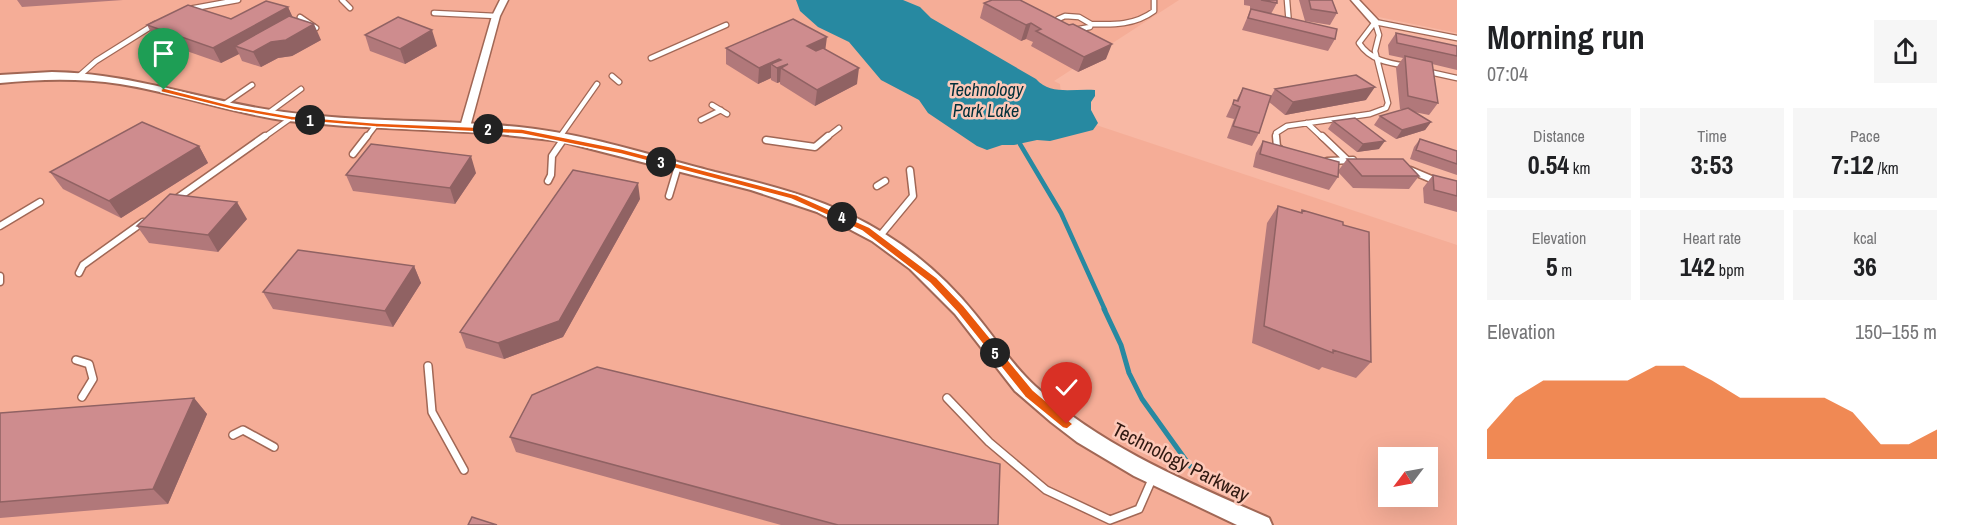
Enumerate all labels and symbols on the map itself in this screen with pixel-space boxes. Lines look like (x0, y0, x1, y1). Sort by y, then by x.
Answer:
pin (138, 28, 189, 90)
water label: Technology Park Lake (949, 77, 1025, 123)
pin: 1 (295, 105, 325, 135)
pin: 2 (473, 114, 503, 144)
pin: 3 (646, 147, 676, 177)
pin: 4 (827, 202, 857, 232)
pin: 5 (980, 338, 1010, 368)
pin (1041, 362, 1092, 424)
street label: Technology Parkway (1108, 415, 1255, 508)
north arrow (1378, 447, 1438, 507)

